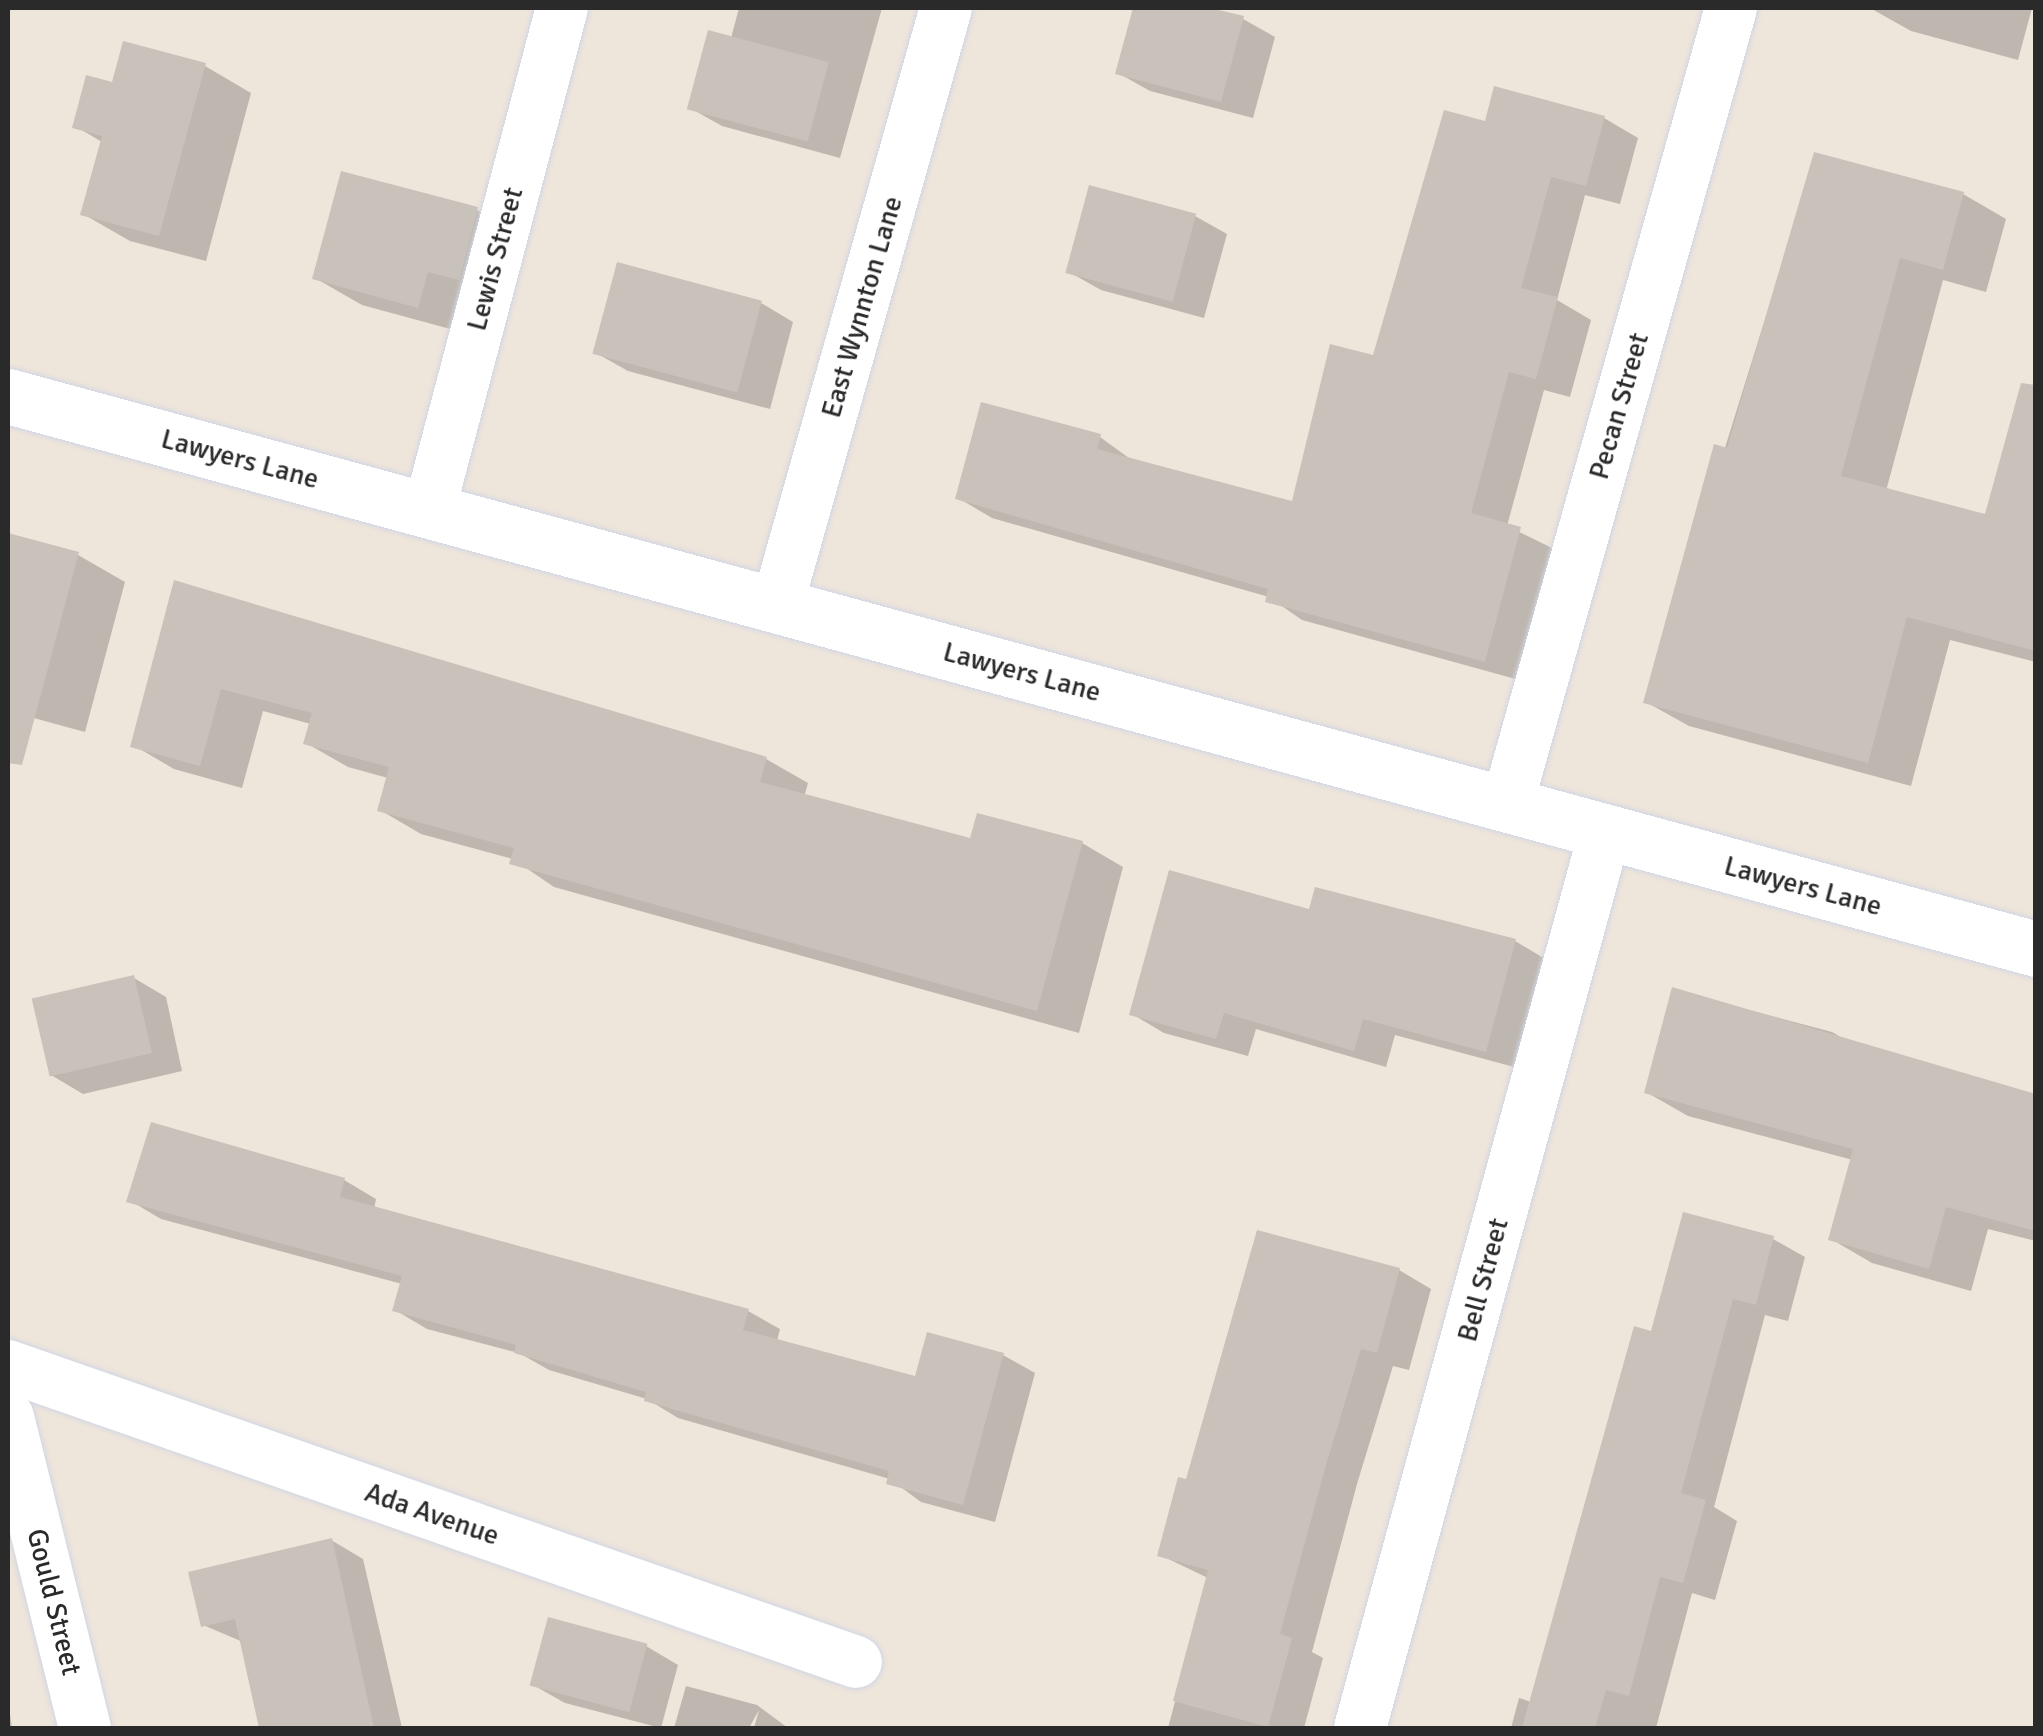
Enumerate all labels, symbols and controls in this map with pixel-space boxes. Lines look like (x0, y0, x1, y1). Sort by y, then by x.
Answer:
street label: Lewis Street (460, 184, 530, 334)
street label: East Wynnton Lane (814, 192, 910, 422)
street label: Pecan Street (1582, 329, 1656, 483)
street label: Lawyers Lane (158, 422, 322, 496)
street label: Lawyers Lane (940, 635, 1104, 709)
street label: Lawyers Lane (1721, 849, 1885, 923)
street label: Bell Street (1450, 1215, 1516, 1345)
street label: Ada Avenue (360, 1475, 504, 1553)
street label: Gould Street (20, 1525, 88, 1679)

